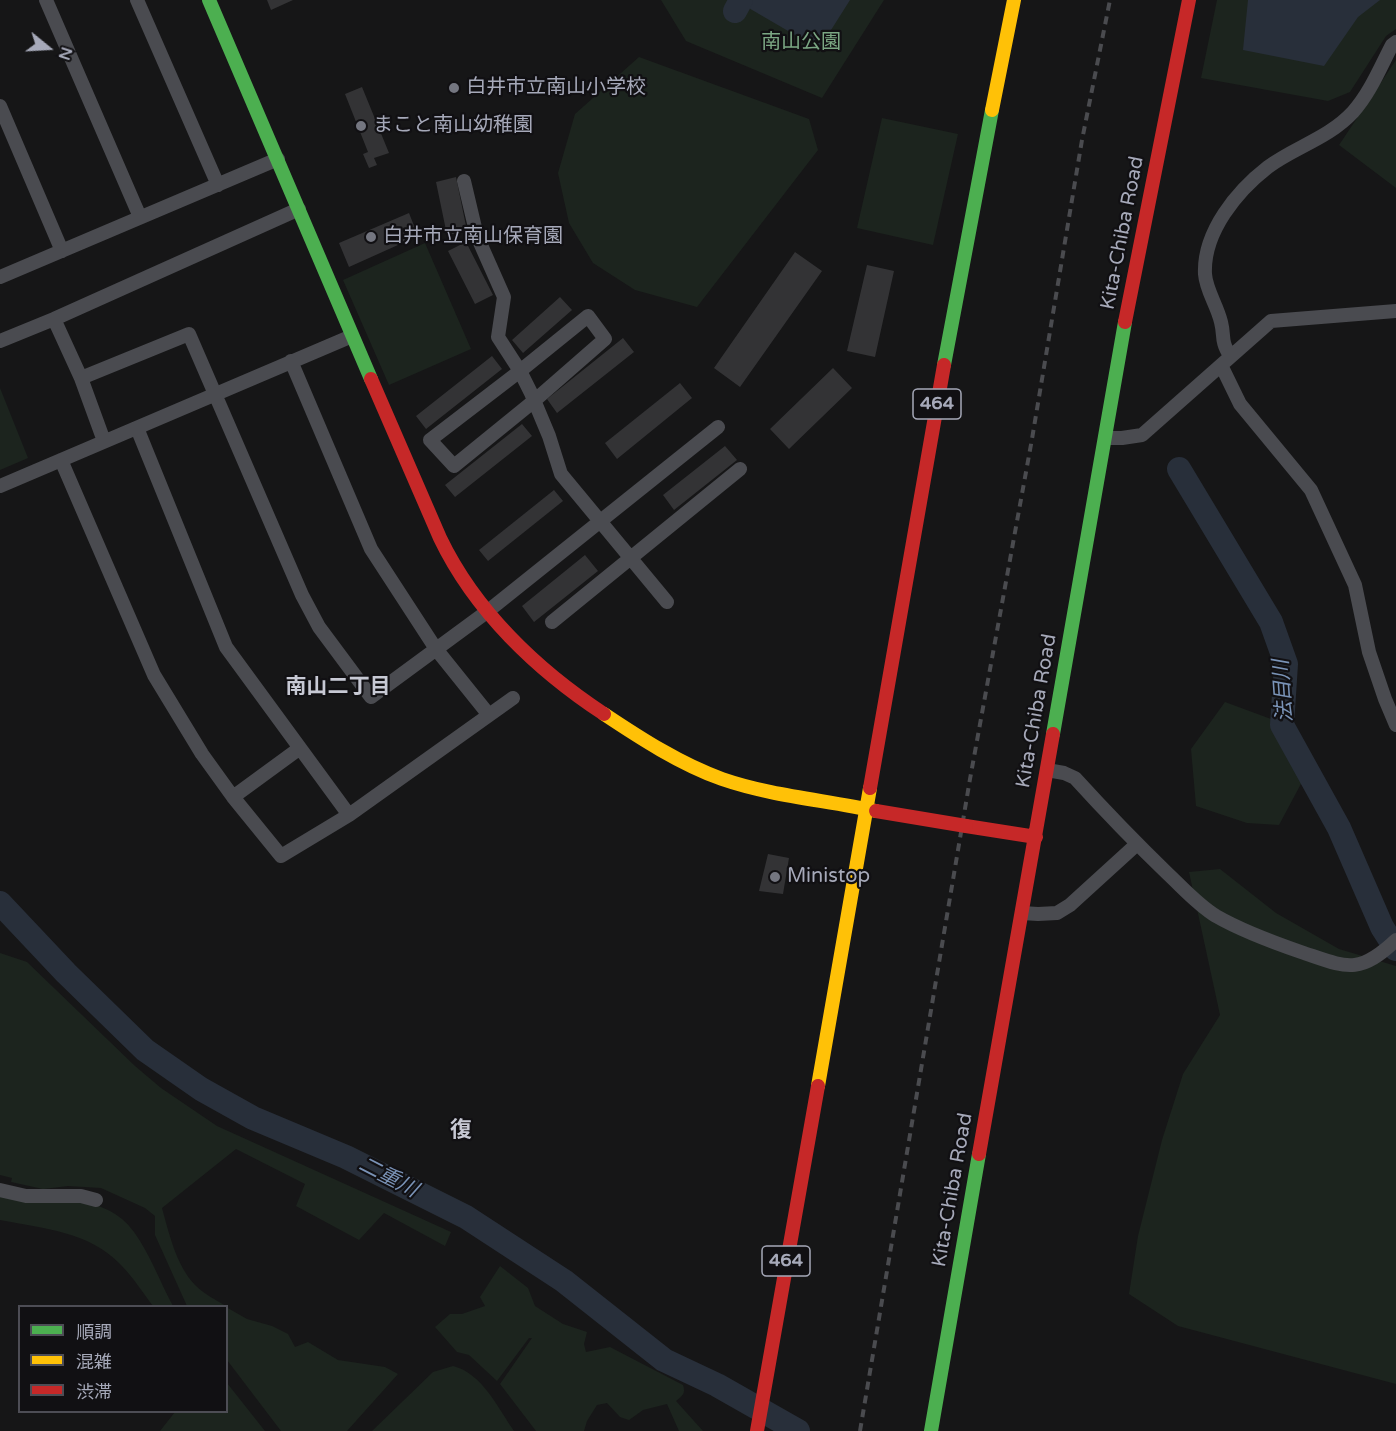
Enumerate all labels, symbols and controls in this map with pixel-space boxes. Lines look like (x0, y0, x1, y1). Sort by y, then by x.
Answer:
north arrow (18, 18, 78, 78)
park label: 南山公園 (761, 31, 841, 55)
text: N (54, 44, 77, 63)
place label: 白井市立南山小学校 (466, 76, 646, 100)
marker: 白井市立南山小学校 (447, 81, 461, 95)
place label: まこと南山幼稚園 (373, 114, 533, 138)
marker: まこと南山幼稚園 (354, 119, 368, 133)
street label: Kita-Chiba Road (1096, 154, 1150, 312)
place label: 白井市立南山保育園 (383, 225, 563, 249)
marker: 白井市立南山保育園 (364, 230, 378, 244)
road number: 464 (913, 389, 961, 419)
street label: Kita-Chiba Road (1012, 632, 1062, 790)
water label: 法目川 (1269, 659, 1299, 723)
district label: 南山二丁目 (286, 674, 390, 700)
place label: Ministop (787, 865, 870, 889)
marker: Ministop (768, 870, 782, 884)
street label: Kita-Chiba Road (928, 1111, 978, 1269)
district label: 復 (450, 1118, 472, 1144)
water label: 二重川 (354, 1152, 422, 1204)
road number: 464 (762, 1246, 810, 1276)
legend (18, 1305, 228, 1413)
text: 順調 (76, 1321, 112, 1343)
text: 混雑 (76, 1351, 112, 1373)
text: 渋滞 (76, 1381, 112, 1403)

